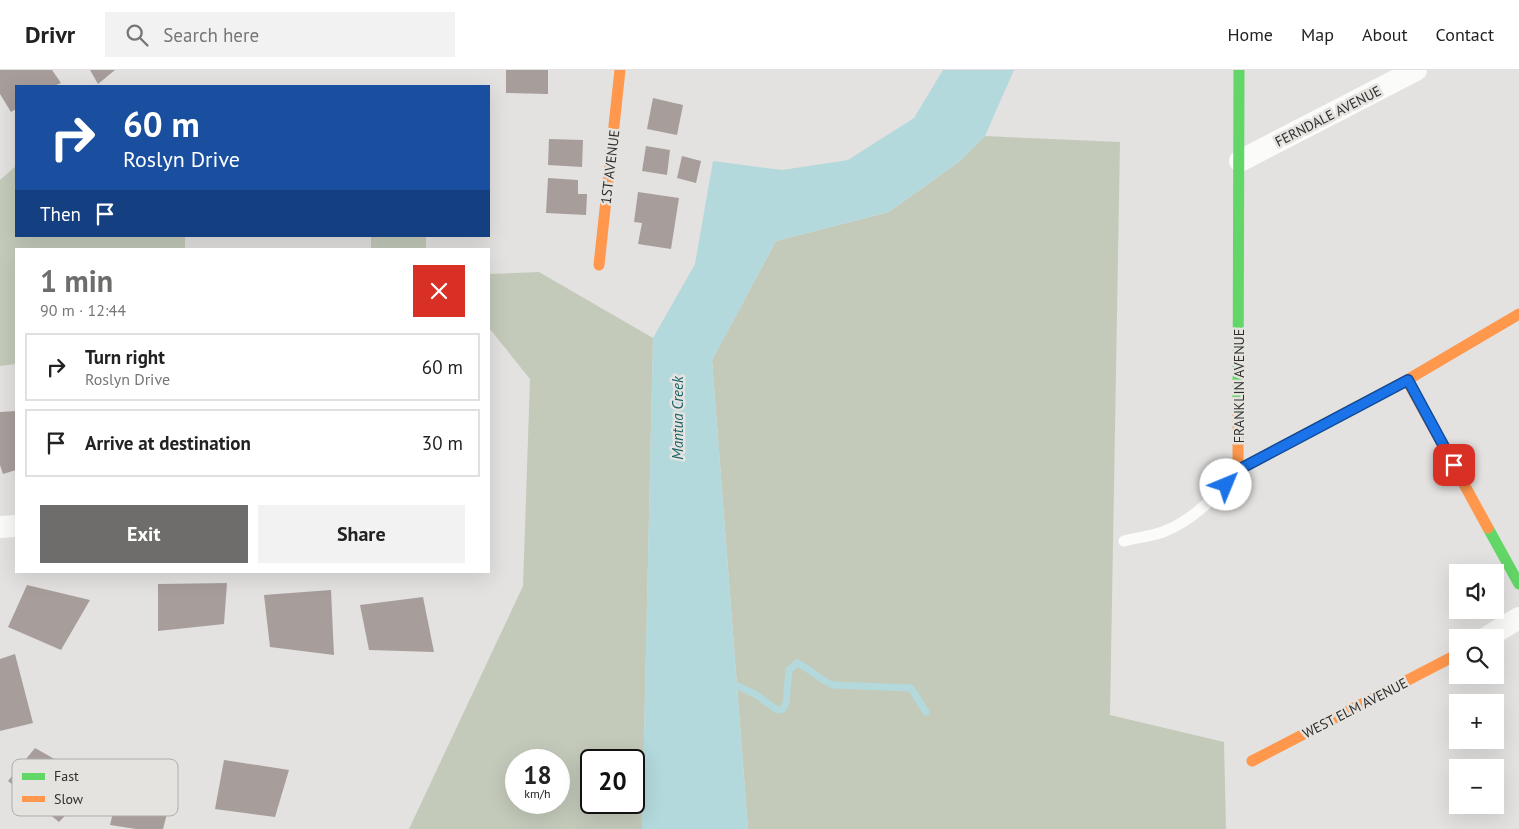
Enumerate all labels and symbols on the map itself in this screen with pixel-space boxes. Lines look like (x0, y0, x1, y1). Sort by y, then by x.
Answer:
street label: FERNDALE AVENUE (1272, 82, 1384, 150)
street label: 1ST AVENUE (597, 129, 623, 205)
street label: FRANKLIN AVENUE (1230, 329, 1248, 443)
water label: Mantua Creek (668, 375, 687, 460)
pin (1433, 444, 1475, 486)
position arrow (1199, 458, 1251, 510)
street label: WEST ELM AVENUE (1299, 674, 1411, 742)
speed limit sign: 20 (580, 749, 645, 814)
legend (12, 759, 178, 816)
text: Fast (54, 767, 79, 785)
text: Slow (54, 790, 84, 808)

